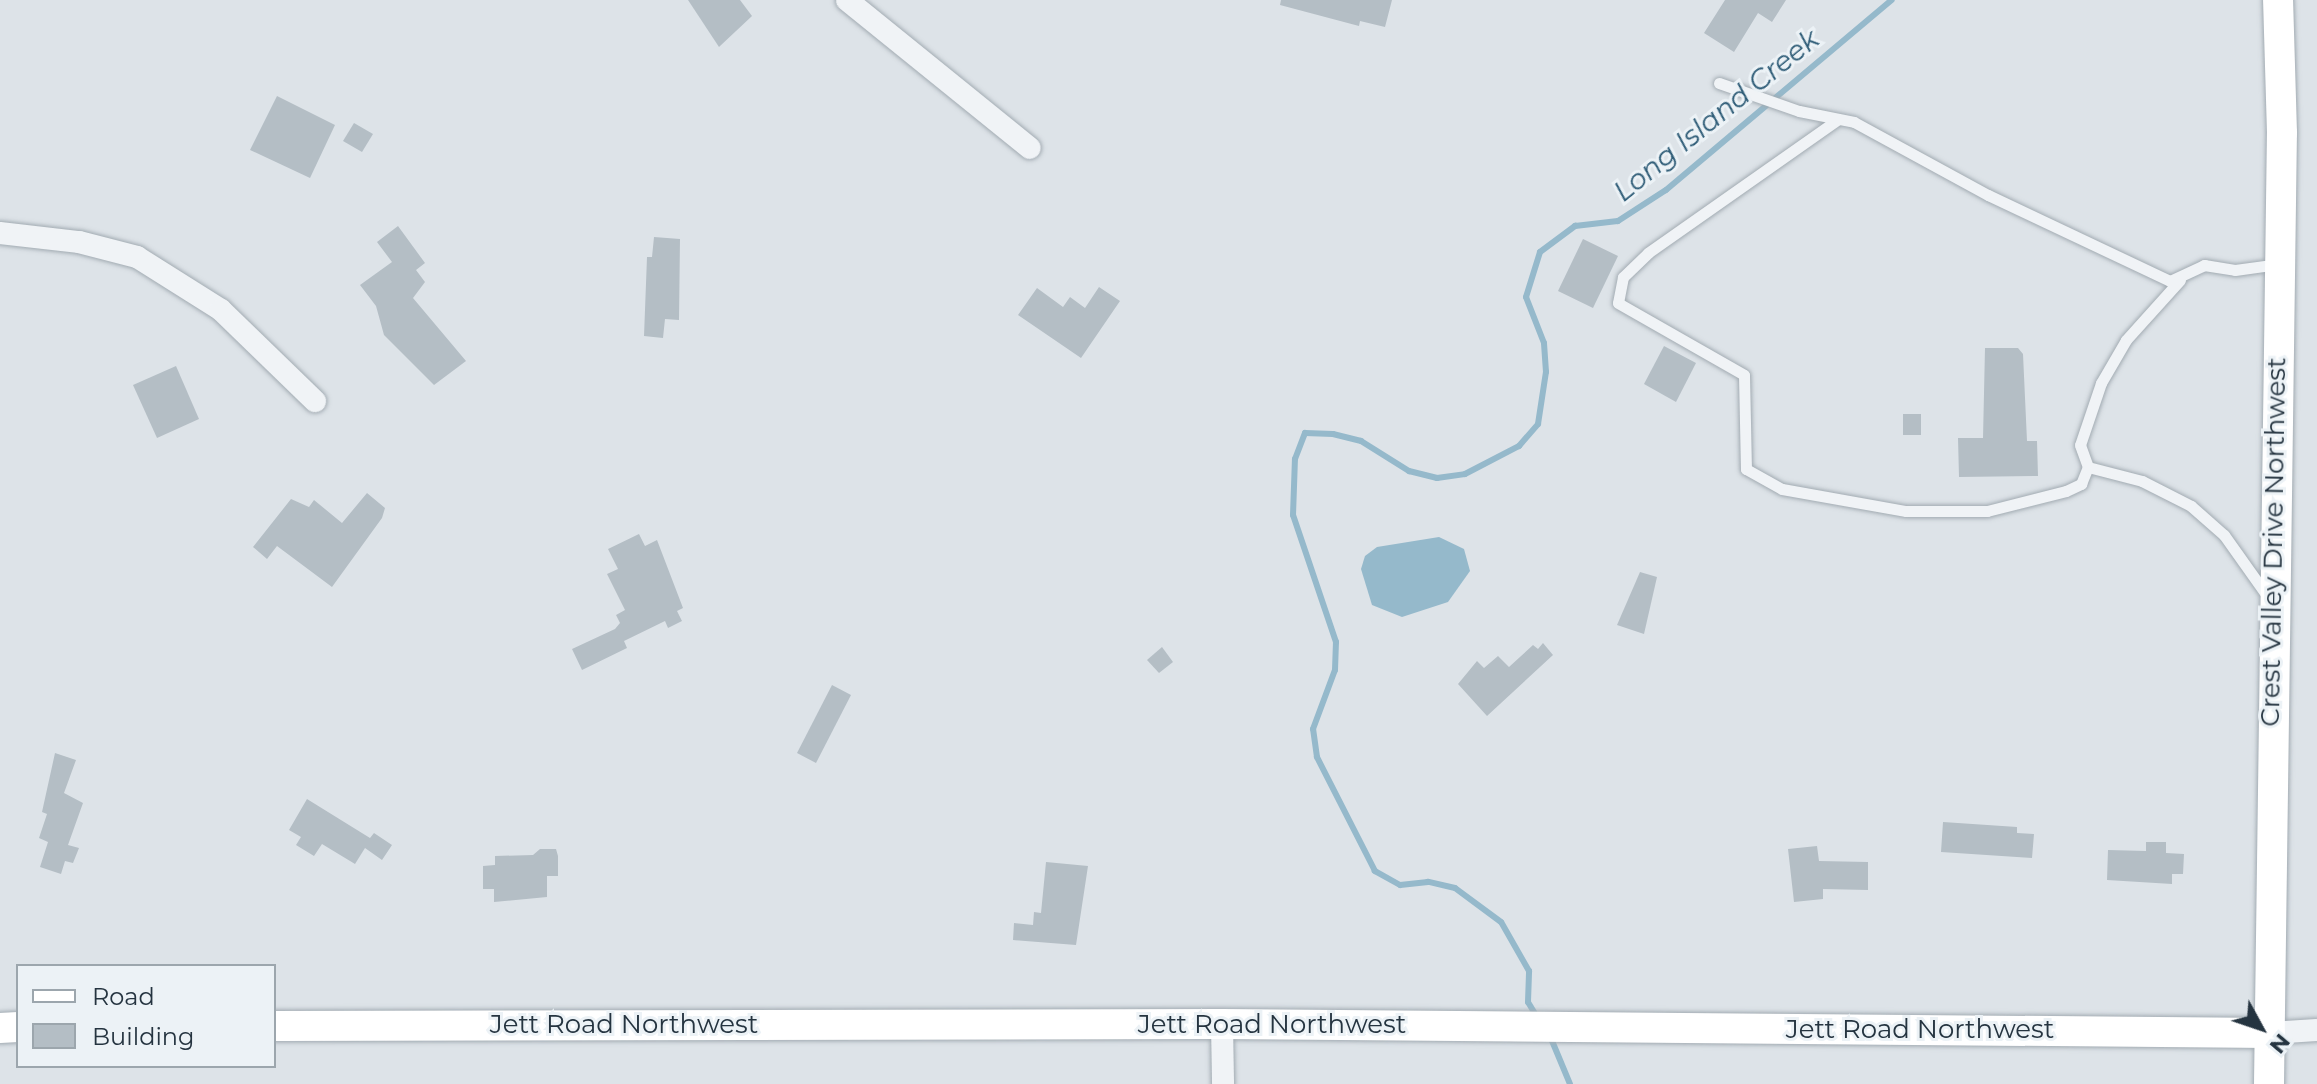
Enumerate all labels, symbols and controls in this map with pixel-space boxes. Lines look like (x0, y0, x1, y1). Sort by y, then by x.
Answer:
water label: Long Island Creek (1606, 22, 1826, 208)
street label: Crest Valley Drive Northwest (2255, 357, 2293, 727)
legend (16, 964, 276, 1068)
text: Road (92, 982, 155, 1011)
north arrow (2221, 988, 2301, 1068)
street label: Jett Road Northwest (490, 1009, 758, 1041)
street label: Jett Road Northwest (1138, 1009, 1406, 1041)
street label: Jett Road Northwest (1786, 1014, 2054, 1046)
text: Building (92, 1022, 195, 1051)
text: N (2264, 1028, 2296, 1059)

